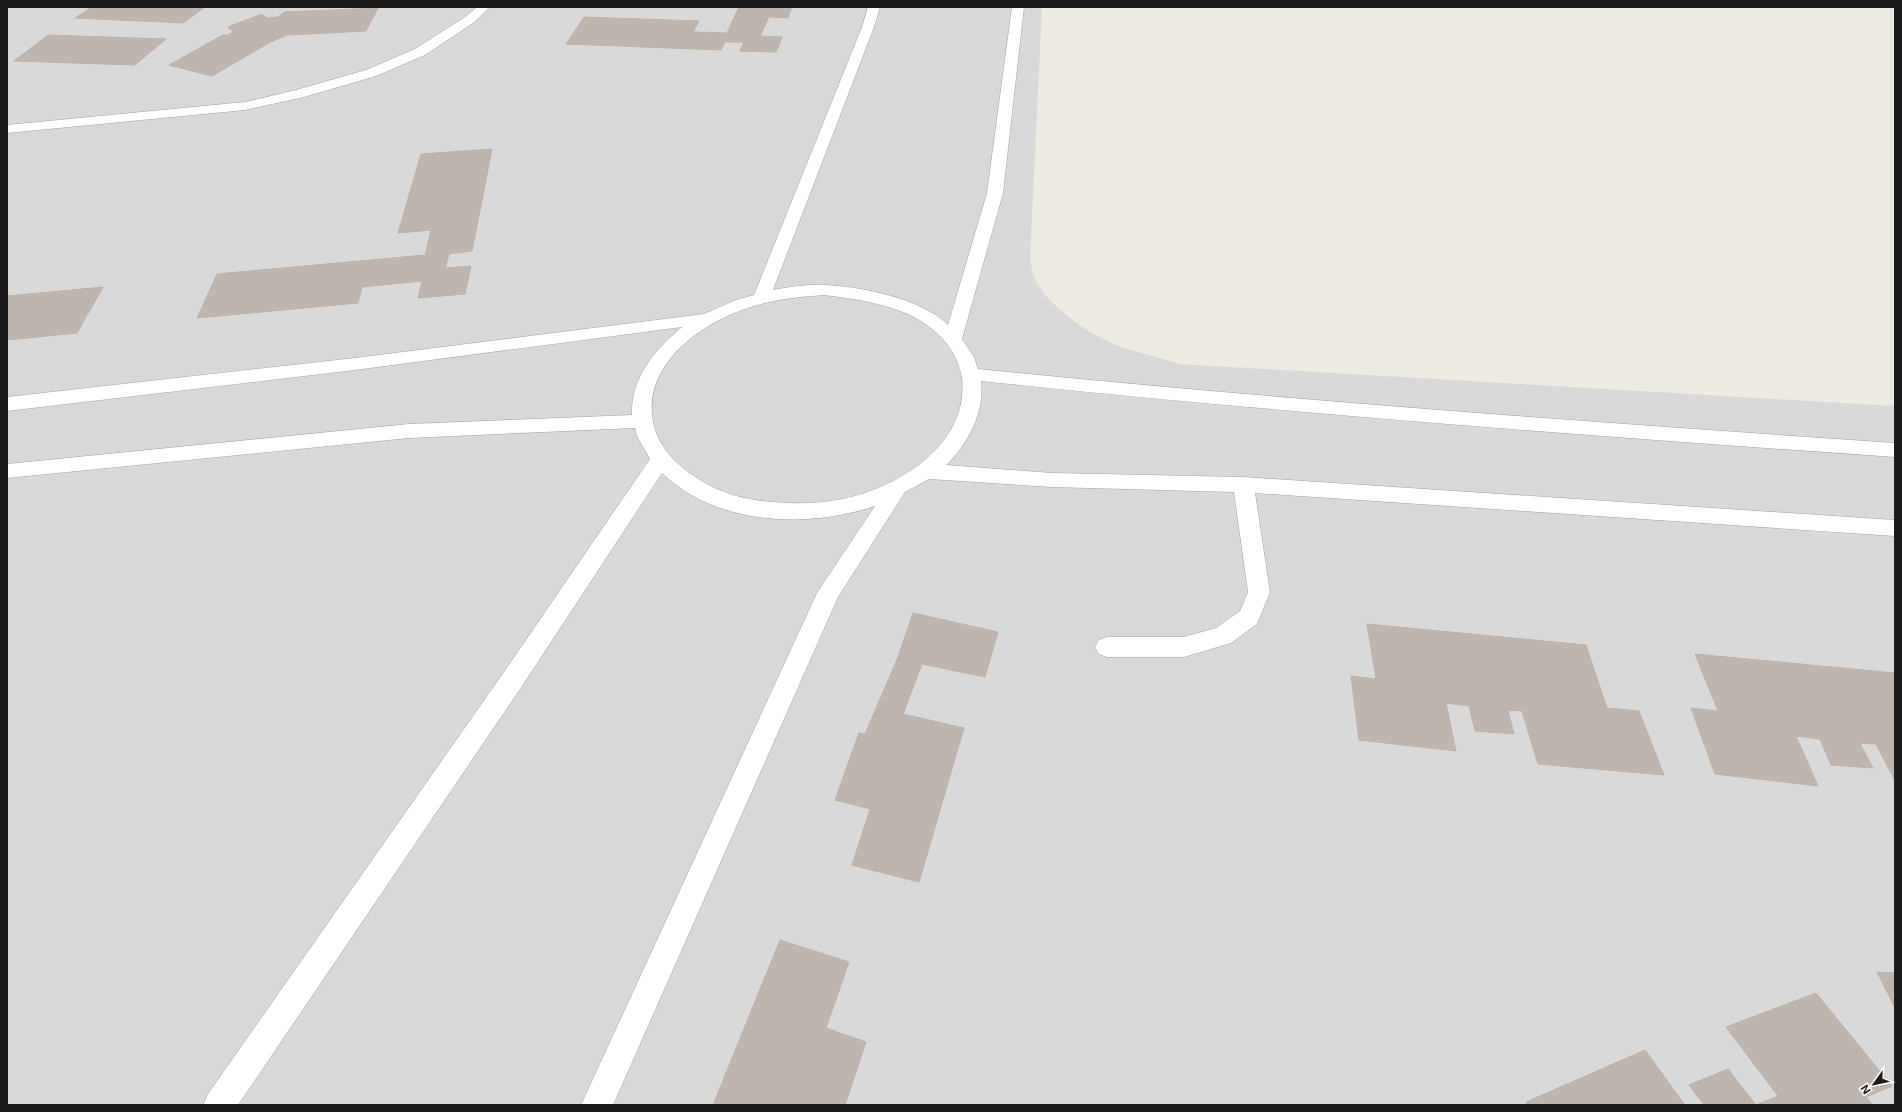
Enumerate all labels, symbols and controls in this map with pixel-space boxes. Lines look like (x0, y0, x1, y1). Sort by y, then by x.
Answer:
north arrow (1854, 1064, 1894, 1104)
text: N (1857, 1082, 1874, 1097)

